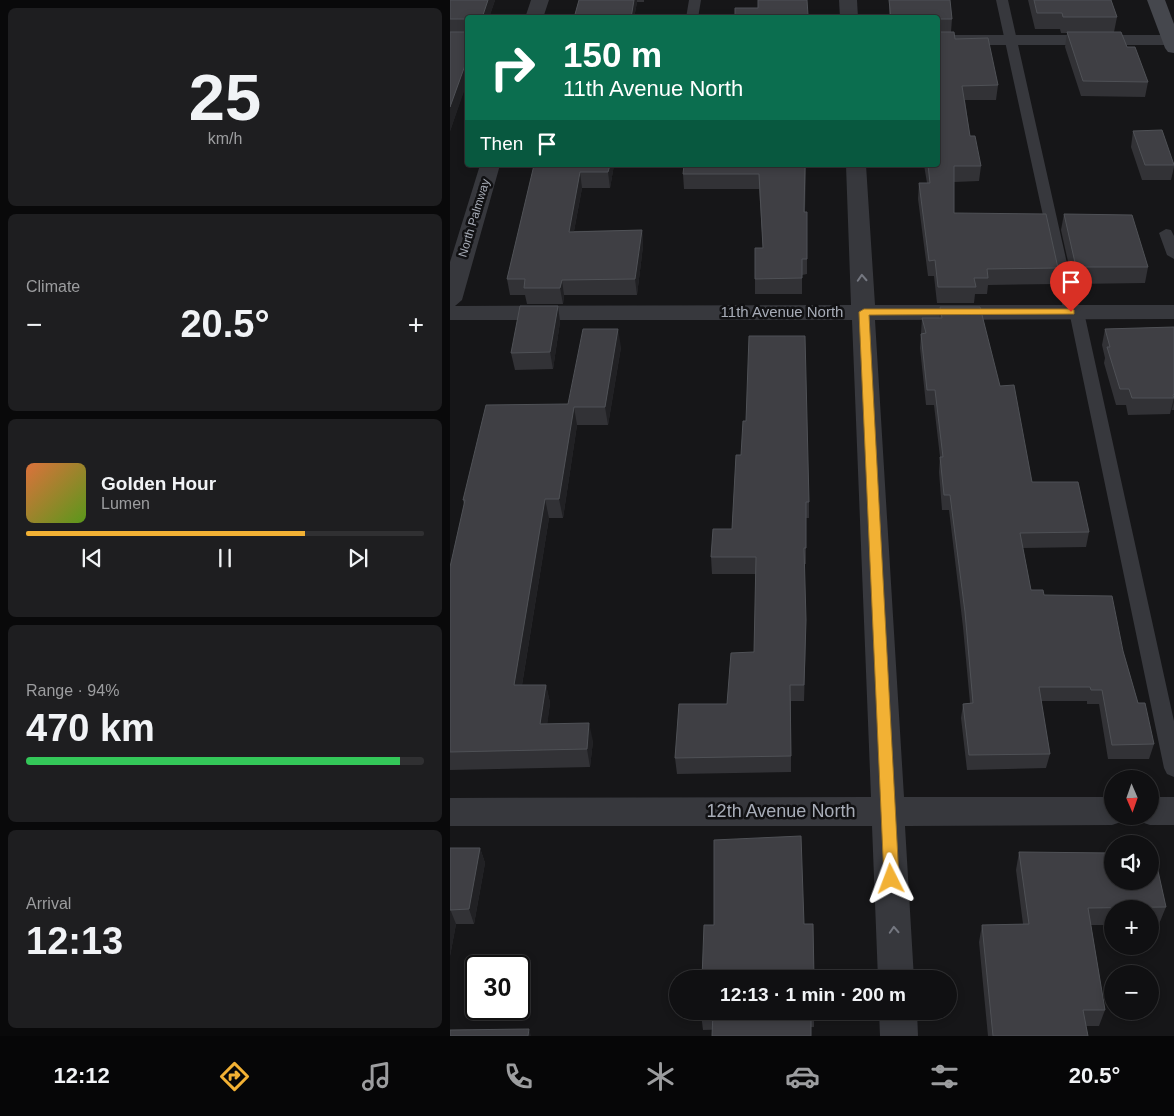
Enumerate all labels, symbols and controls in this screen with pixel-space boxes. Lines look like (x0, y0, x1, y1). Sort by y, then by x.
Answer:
icon: right (480, 35, 545, 100)
text: 150 m (563, 35, 662, 74)
text: 25 (189, 61, 261, 134)
text: 11th Avenue North (563, 76, 743, 101)
text: km/h (208, 130, 242, 147)
icon: arrive (533, 130, 561, 158)
text: Then (480, 133, 523, 154)
street label: North Palmway (455, 177, 493, 259)
pin (1050, 261, 1092, 312)
icon: arrive (1057, 268, 1085, 296)
one-way arrow (857, 274, 868, 282)
text: Climate (26, 278, 80, 295)
text: 20.5° (180, 303, 270, 345)
street label: 11th Avenue North (721, 303, 843, 320)
text: − (26, 309, 42, 340)
text: + (408, 309, 424, 340)
text: Golden Hour (101, 473, 216, 494)
text: Lumen (101, 495, 150, 512)
icon: previous (78, 544, 106, 572)
icon: pause (211, 544, 239, 572)
icon: next (344, 544, 372, 572)
text: Range · 94% (26, 682, 119, 699)
text: 470 km (26, 707, 155, 749)
north arrow (1104, 770, 1159, 825)
map controls (1104, 770, 1159, 1020)
street label: 12th Avenue North (707, 801, 855, 821)
button: sound (1104, 835, 1159, 890)
position arrow (864, 852, 916, 904)
text: Arrival (26, 895, 71, 912)
button: + (1104, 900, 1159, 955)
text: 12:13 (26, 920, 123, 962)
one-way arrow (888, 926, 899, 934)
speed limit sign: 30 (465, 955, 530, 1020)
button: − (1104, 965, 1159, 1020)
text: 12:13 · 1 min · 200 m (720, 984, 906, 1005)
icon: directions (217, 1059, 252, 1094)
icon: music (359, 1059, 394, 1094)
icon: phone (501, 1059, 536, 1094)
icon: climate (643, 1059, 678, 1094)
icon: car (785, 1059, 820, 1094)
icon: filters (927, 1059, 962, 1094)
text: 12:12 (54, 1063, 110, 1088)
text: 20.5° (1069, 1063, 1120, 1088)

